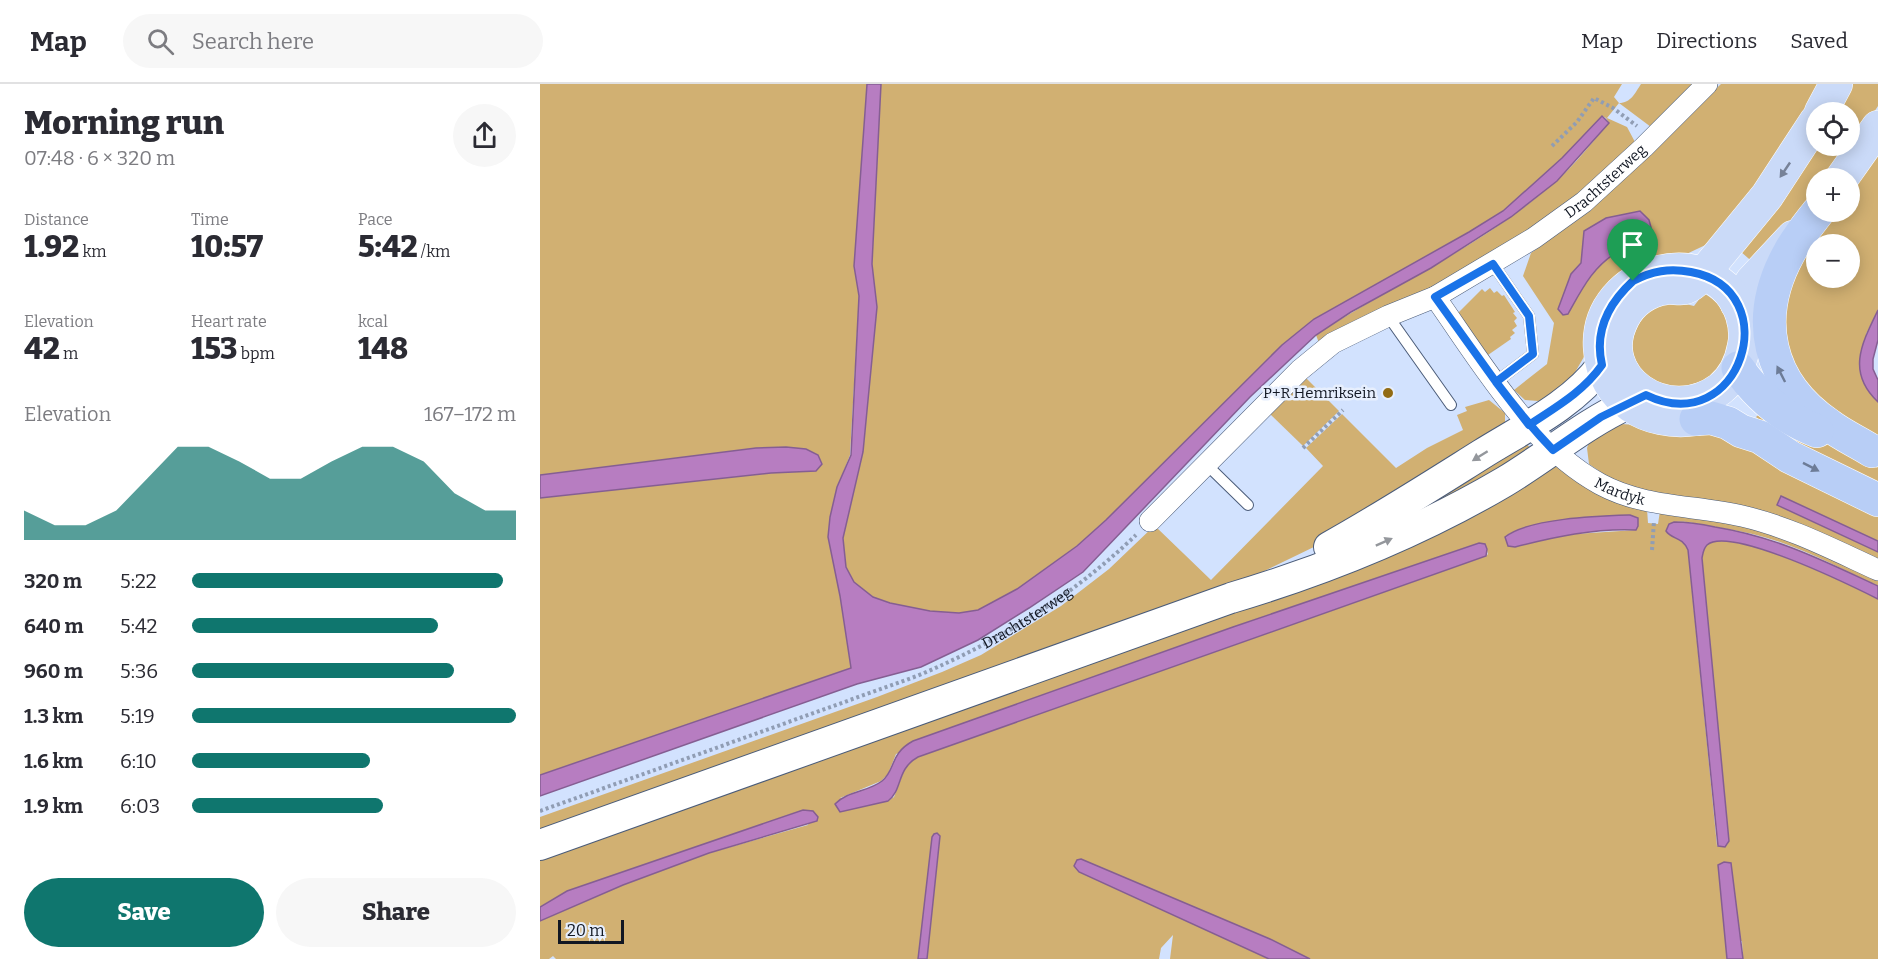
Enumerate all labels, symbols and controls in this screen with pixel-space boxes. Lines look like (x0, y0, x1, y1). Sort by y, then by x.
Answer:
search box (123, 14, 543, 68)
text: Map (30, 25, 87, 58)
icon: search (144, 25, 177, 58)
text: Search here (192, 28, 314, 55)
text: Map (1581, 28, 1623, 54)
text: Directions (1656, 28, 1757, 54)
text: Saved (1790, 28, 1848, 54)
map controls (1806, 102, 1860, 288)
button: locate (1806, 102, 1860, 156)
text: Morning run (24, 103, 224, 143)
button: share (453, 104, 516, 167)
street label: Drachtsterweg (1561, 141, 1650, 222)
text: 07:48 · 6 × 320 m (24, 146, 175, 170)
one-way arrow (1780, 162, 1791, 178)
button: + (1806, 168, 1860, 222)
text: Distance (24, 210, 89, 229)
text: Time (191, 210, 229, 229)
text: Pace (358, 210, 393, 229)
pin (1607, 219, 1658, 281)
icon: arrive (1616, 228, 1649, 261)
text: 1.92 (24, 229, 79, 265)
text: 10:57 (191, 229, 263, 265)
text: 5:42 (358, 229, 418, 265)
button: − (1806, 234, 1860, 288)
text: km (79, 242, 107, 261)
text: /km (418, 242, 450, 261)
text: Elevation (24, 312, 94, 331)
text: Heart rate (191, 312, 267, 331)
text: kcal (358, 312, 388, 331)
text: 42 (24, 331, 60, 367)
text: 153 (191, 331, 237, 367)
text: 148 (358, 331, 408, 367)
text: m (60, 344, 78, 363)
text: bpm (237, 344, 275, 363)
one-way arrow (1777, 365, 1787, 383)
place label: P+R Hemriksein (1263, 384, 1376, 402)
marker: P+R Hemriksein (1381, 386, 1395, 400)
text: Elevation (24, 402, 111, 426)
text: 167–172 m (424, 402, 516, 426)
one-way arrow (1471, 450, 1488, 461)
one-way arrow (1802, 462, 1819, 472)
street label: Mardyk (1591, 474, 1647, 509)
one-way arrow (1375, 536, 1393, 546)
text: 320 m (24, 569, 82, 593)
text: 5:22 (120, 569, 157, 593)
street label: Drachtsterweg (979, 583, 1075, 653)
text: 640 m (24, 614, 84, 638)
text: 5:42 (120, 614, 157, 638)
text: 960 m (24, 659, 83, 683)
text: 5:36 (120, 659, 158, 683)
text: 1.3 km (24, 704, 83, 728)
text: 5:19 (120, 704, 155, 728)
text: 1.6 km (24, 749, 83, 773)
text: 6:10 (120, 749, 157, 773)
text: 1.9 km (24, 794, 83, 818)
text: 6:03 (120, 794, 160, 818)
button: Save (24, 878, 264, 947)
button: Share (276, 878, 516, 947)
scale bar (558, 917, 624, 944)
text: 20 m (567, 921, 604, 940)

